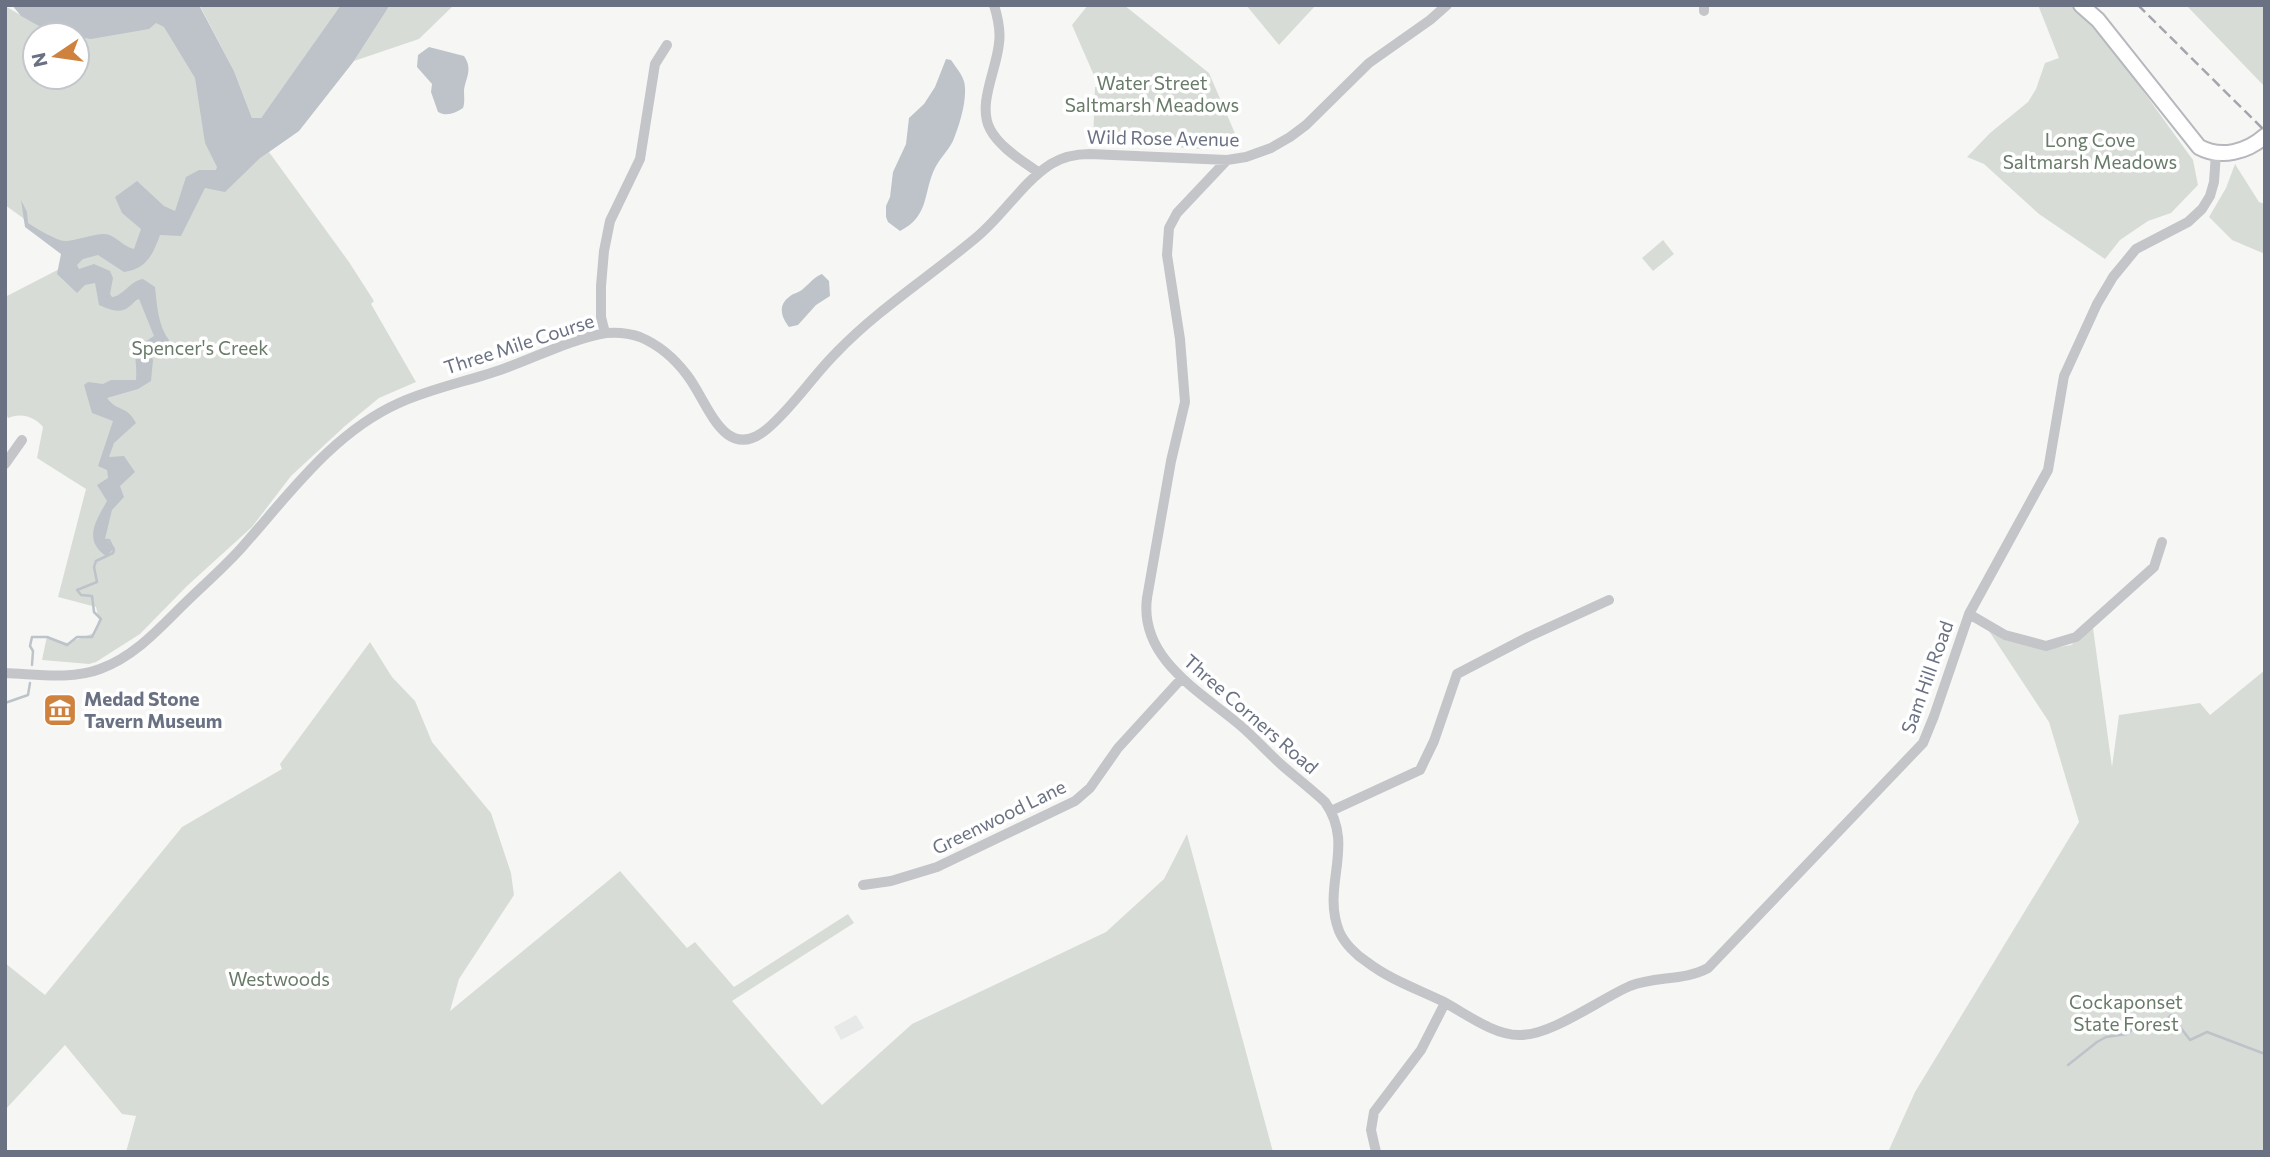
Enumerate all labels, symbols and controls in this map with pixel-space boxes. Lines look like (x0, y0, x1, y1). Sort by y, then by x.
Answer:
north arrow (21, 21, 91, 91)
text: N (26, 50, 52, 69)
park label: Water Street Saltmarsh Meadows (1065, 71, 1239, 116)
street label: Wild Rose Avenue (1087, 125, 1240, 150)
park label: Long Cove Saltmarsh Meadows (2003, 128, 2177, 173)
street label: Three Mile Course (441, 308, 597, 379)
park label: Spencer's Creek (131, 336, 269, 359)
street label: Sam Hill Road (1896, 617, 1958, 736)
street label: Three Corners Road (1179, 649, 1323, 778)
place label: Medad Stone Tavern Museum (84, 687, 222, 732)
museum icon: Medad Stone Tavern Museum (41, 691, 79, 729)
street label: Greenwood Lane (928, 774, 1069, 859)
park label: Westwoods (228, 967, 330, 990)
park label: Cockaponset State Forest (2069, 990, 2183, 1035)

